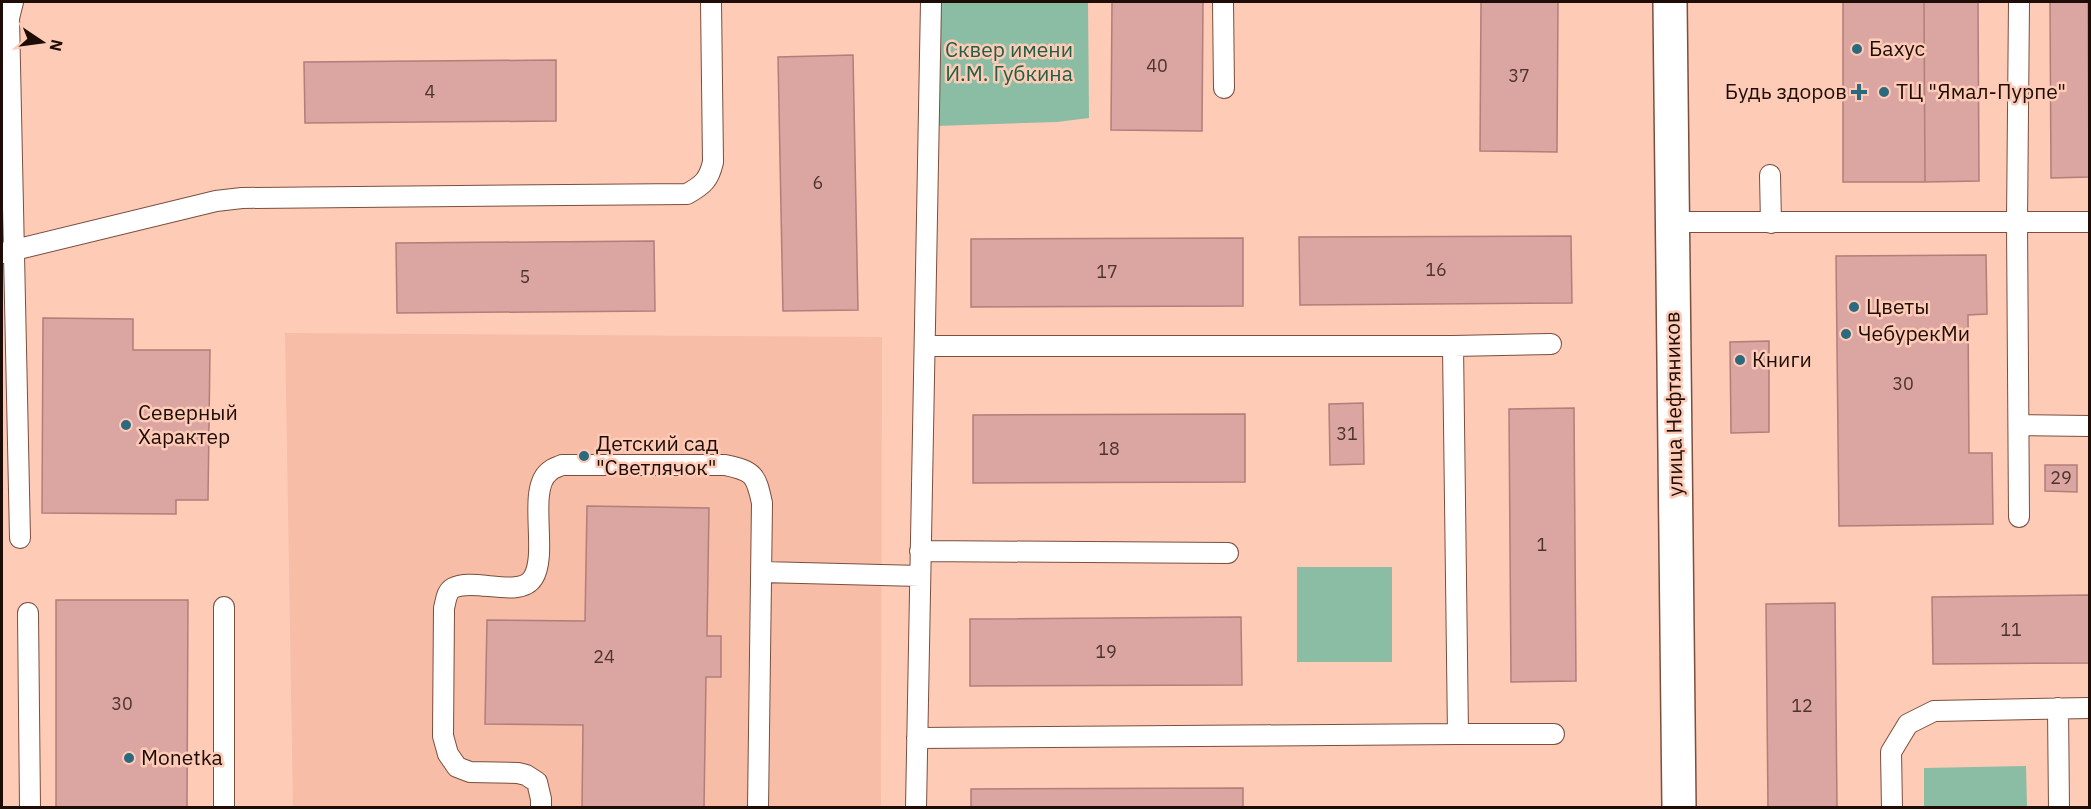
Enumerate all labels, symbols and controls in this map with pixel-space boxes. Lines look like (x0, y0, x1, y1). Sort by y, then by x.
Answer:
north arrow (12, 12, 72, 72)
place label: Бахус (1869, 34, 1925, 62)
park label: Сквер имени И.М. Губкина (945, 35, 1073, 87)
text: N (46, 37, 68, 53)
marker: Бахус (1850, 42, 1864, 56)
house number: 40 (1146, 54, 1168, 77)
house number: 37 (1508, 64, 1530, 87)
place label: Будь здоров (1725, 77, 1847, 105)
place label: ТЦ "Ямал-Пурпе" (1896, 77, 2066, 105)
house number: 4 (425, 80, 436, 103)
marker: Будь здоров (1852, 85, 1866, 99)
marker: ТЦ "Ямал-Пурпе" (1877, 85, 1891, 99)
house number: 6 (813, 171, 823, 194)
house number: 16 (1425, 258, 1447, 281)
house number: 17 (1096, 260, 1118, 283)
house number: 5 (520, 265, 530, 288)
place label: Цветы (1866, 292, 1929, 320)
marker: Цветы (1847, 300, 1861, 314)
street label: улица Нефтяников (1657, 311, 1689, 497)
place label: ЧебурекМи (1858, 319, 1970, 347)
marker: ЧебурекМи (1839, 327, 1853, 341)
place label: Книги (1752, 345, 1812, 373)
marker: Книги (1733, 353, 1747, 367)
house number: 30 (1892, 372, 1914, 395)
place label: Северный Характер (138, 398, 238, 450)
marker: Северный Характер (119, 418, 133, 432)
house number: 31 (1336, 422, 1358, 445)
place label: Детский сад "Светлячок" (596, 429, 719, 481)
house number: 18 (1098, 437, 1120, 460)
marker: Детский сад "Светлячок" (577, 449, 591, 463)
house number: 29 (2050, 466, 2072, 489)
house number: 1 (1537, 533, 1547, 556)
house number: 11 (2000, 618, 2022, 641)
house number: 19 (1095, 640, 1117, 663)
house number: 24 (593, 645, 615, 668)
house number: 30 (111, 692, 133, 715)
house number: 12 (1791, 694, 1813, 717)
place label: Monetka (141, 743, 223, 771)
marker: Monetka (122, 751, 136, 765)

